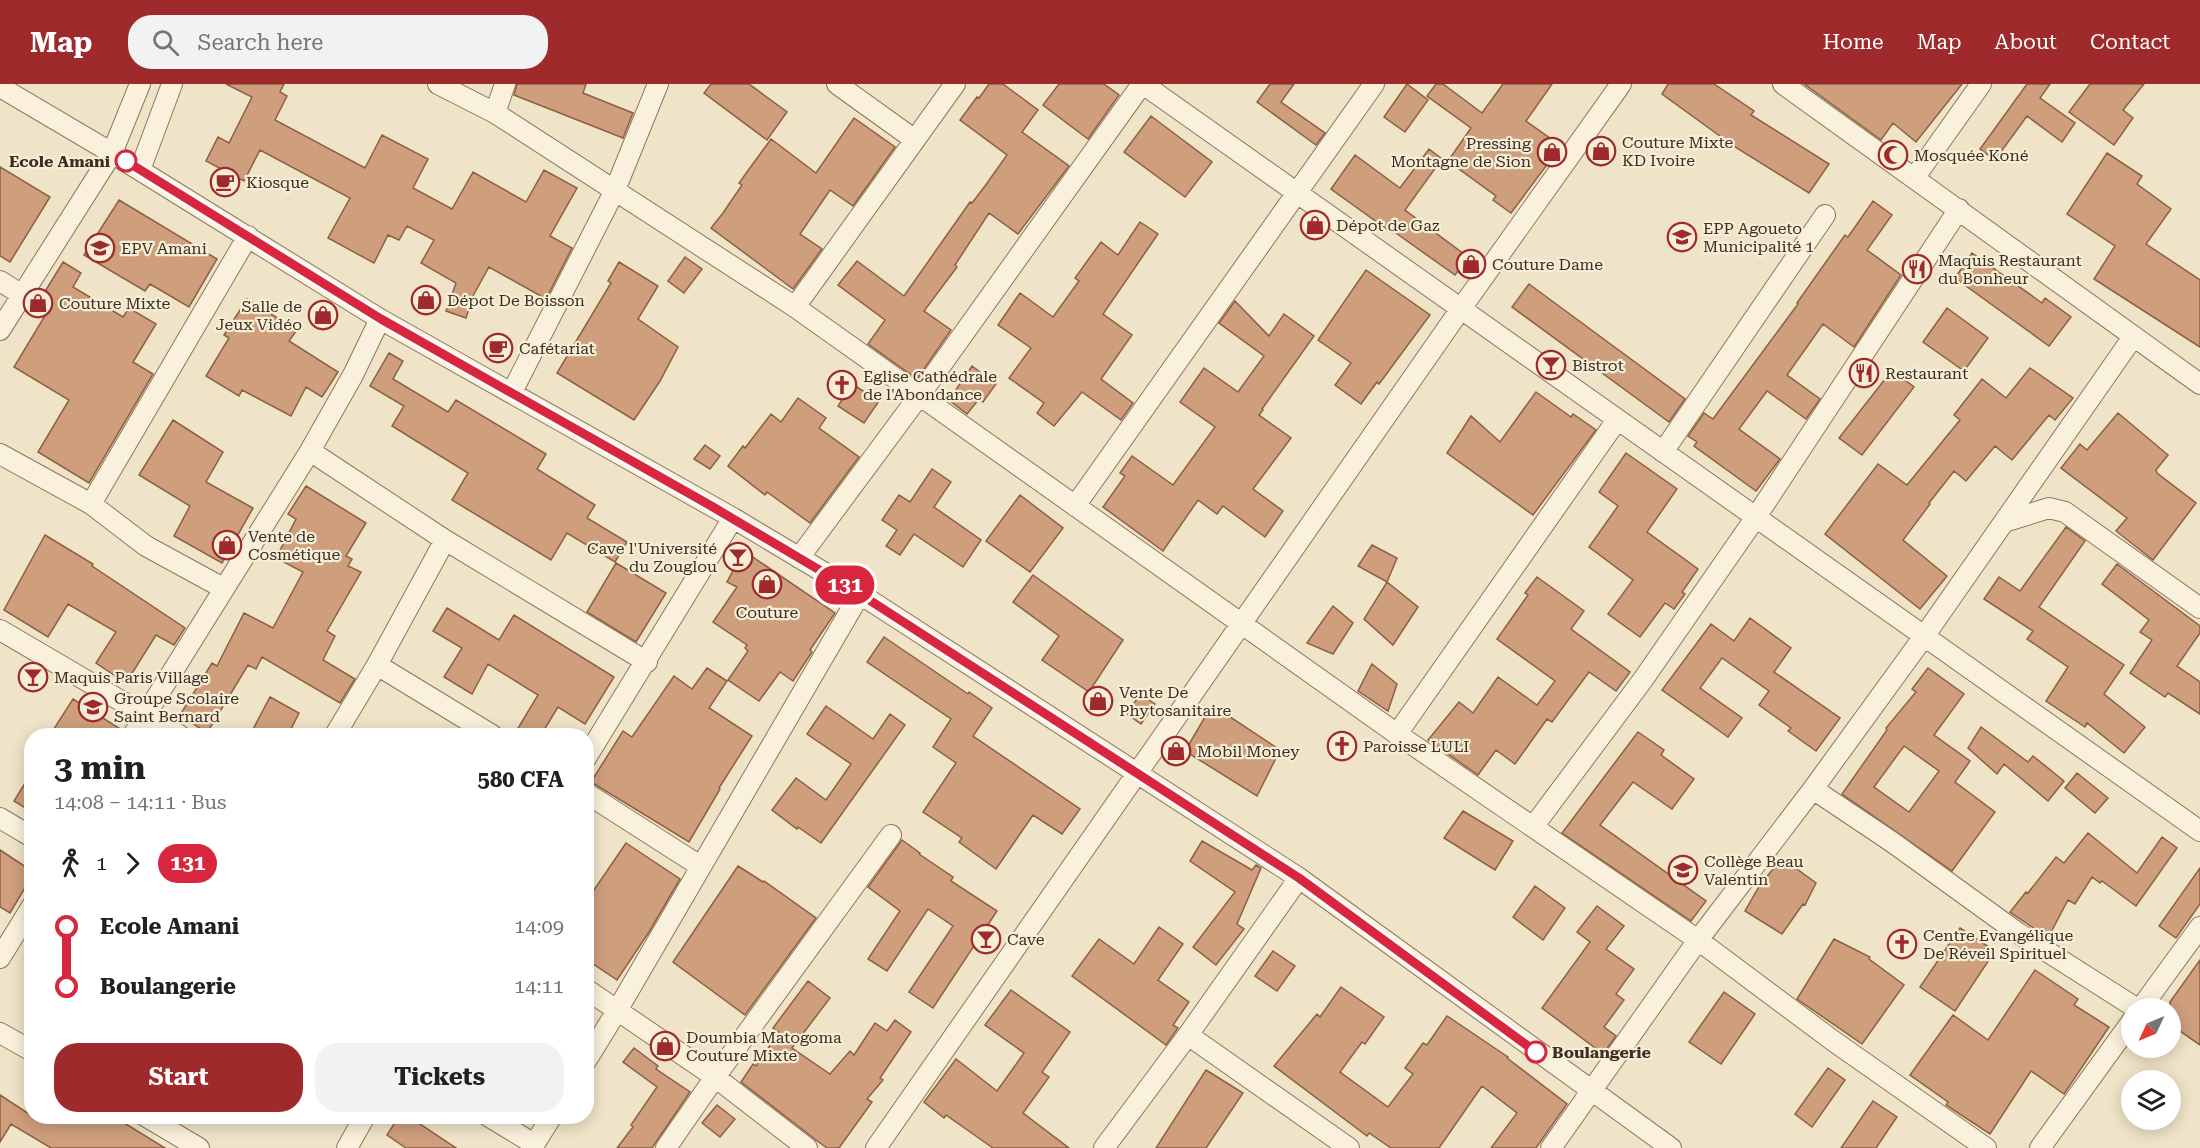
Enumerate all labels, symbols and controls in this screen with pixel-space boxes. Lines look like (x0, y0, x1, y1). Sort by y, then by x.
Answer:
search box (128, 15, 548, 69)
text: Map (30, 26, 92, 59)
icon: search (149, 26, 182, 59)
text: Search here (197, 30, 323, 55)
text: Home (1823, 30, 1884, 54)
text: Map (1917, 30, 1962, 54)
text: About (1995, 30, 2057, 54)
text: Contact (2090, 30, 2170, 54)
place label: Couture Mixte KD Ivoire (1622, 133, 1733, 170)
place label: Pressing Montagne de Sion (1391, 134, 1532, 171)
shop icon: Couture Mixte KD Ivoire (1585, 135, 1617, 167)
shop icon: Pressing Montagne de Sion (1536, 136, 1568, 168)
mosque icon: Mosquée Koné (1877, 139, 1909, 171)
place label: Mosquée Koné (1914, 146, 2029, 165)
marker: Ecole Amani (115, 150, 137, 172)
place label: Ecole Amani (9, 152, 111, 171)
cafe icon: Kiosque (209, 166, 241, 198)
place label: Kiosque (246, 173, 309, 192)
shop icon: Dépot de Gaz (1299, 209, 1331, 241)
place label: Dépot de Gaz (1336, 216, 1440, 235)
place label: EPP Agoueto Municipalité 1 (1703, 219, 1814, 256)
school or university icon: EPP Agoueto Municipalité 1 (1666, 221, 1698, 253)
school or university icon: EPV Amani (84, 232, 116, 264)
place label: EPV Amani (121, 239, 207, 258)
shop icon: Couture Dame (1455, 248, 1487, 280)
place label: Maquis Restaurant du Bonheur (1938, 251, 2082, 288)
restaurant icon: Maquis Restaurant du Bonheur (1901, 253, 1933, 285)
place label: Couture Dame (1492, 255, 1603, 274)
shop icon: Dépot De Boisson (410, 284, 442, 316)
shop icon: Couture Mixte (22, 287, 54, 319)
place label: Dépot De Boisson (447, 291, 585, 310)
place label: Couture Mixte (59, 294, 170, 313)
place label: Salle de Jeux Vidéo (216, 297, 302, 334)
shop icon: Salle de Jeux Vidéo (307, 299, 339, 331)
cafe icon: Cafétariat (482, 332, 514, 364)
place label: Cafétariat (519, 339, 595, 358)
bar icon: Bistrot (1535, 349, 1567, 381)
place label: Bistrot (1572, 356, 1624, 375)
restaurant icon: Restaurant (1848, 357, 1880, 389)
place label: Restaurant (1885, 364, 1968, 383)
place label: Eglise Cathédrale de l'Abondance (863, 367, 997, 404)
church icon: Eglise Cathédrale de l'Abondance (826, 369, 858, 401)
place label: Vente de Cosmétique (248, 527, 341, 564)
shop icon: Vente de Cosmétique (211, 529, 243, 561)
place label: Cave l'Université du Zouglou (587, 539, 717, 576)
bar icon: Cave l'Université du Zouglou (722, 541, 754, 573)
line badge: 131 (810, 566, 880, 604)
shop icon: Couture (751, 568, 783, 600)
text: 131 (827, 573, 863, 597)
place label: Couture (736, 603, 798, 622)
bar icon: Maquis Paris Village (17, 661, 49, 693)
place label: Maquis Paris Village (54, 668, 209, 687)
place label: Vente De Phytosanitaire (1119, 683, 1232, 720)
shop icon: Vente De Phytosanitaire (1082, 685, 1114, 717)
place label: Groupe Scolaire Saint Bernard (114, 689, 239, 726)
school or university icon: Groupe Scolaire Saint Bernard (77, 691, 109, 723)
church icon: Paroisse LULI (1326, 730, 1358, 762)
shop icon: Mobil Money (1160, 735, 1192, 767)
place label: Paroisse LULI (1363, 737, 1469, 756)
place label: Mobil Money (1197, 742, 1300, 761)
text: 3 min (54, 748, 146, 787)
text: 580 CFA (478, 767, 564, 792)
text: 14:08 – 14:11 · Bus (54, 790, 226, 814)
icon: walk (54, 847, 87, 880)
icon: forward (116, 847, 149, 880)
text: 1 (96, 851, 107, 875)
text: 131 (170, 851, 205, 875)
place label: Collège Beau Valentin (1704, 852, 1804, 889)
school or university icon: Collège Beau Valentin (1667, 854, 1699, 886)
text: Ecole Amani (100, 914, 239, 939)
text: 14:09 (514, 914, 564, 938)
bar icon: Cave (970, 923, 1002, 955)
place label: Centre Evangélique De Réveil Spirituel (1923, 926, 2073, 963)
church icon: Centre Evangélique De Réveil Spirituel (1886, 928, 1918, 960)
place label: Cave (1007, 930, 1045, 949)
text: Boulangerie (100, 974, 236, 999)
text: 14:11 (514, 974, 564, 998)
north arrow (2121, 998, 2181, 1058)
map controls (2121, 998, 2181, 1130)
place label: Doumbia Matogoma Couture Mixte (686, 1028, 842, 1065)
shop icon: Doumbia Matogoma Couture Mixte (649, 1030, 681, 1062)
marker: Boulangerie (1525, 1041, 1547, 1063)
button: Start (54, 1043, 303, 1112)
button: Tickets (315, 1043, 564, 1112)
place label: Boulangerie (1552, 1043, 1651, 1062)
button: layers (2121, 1070, 2181, 1130)

